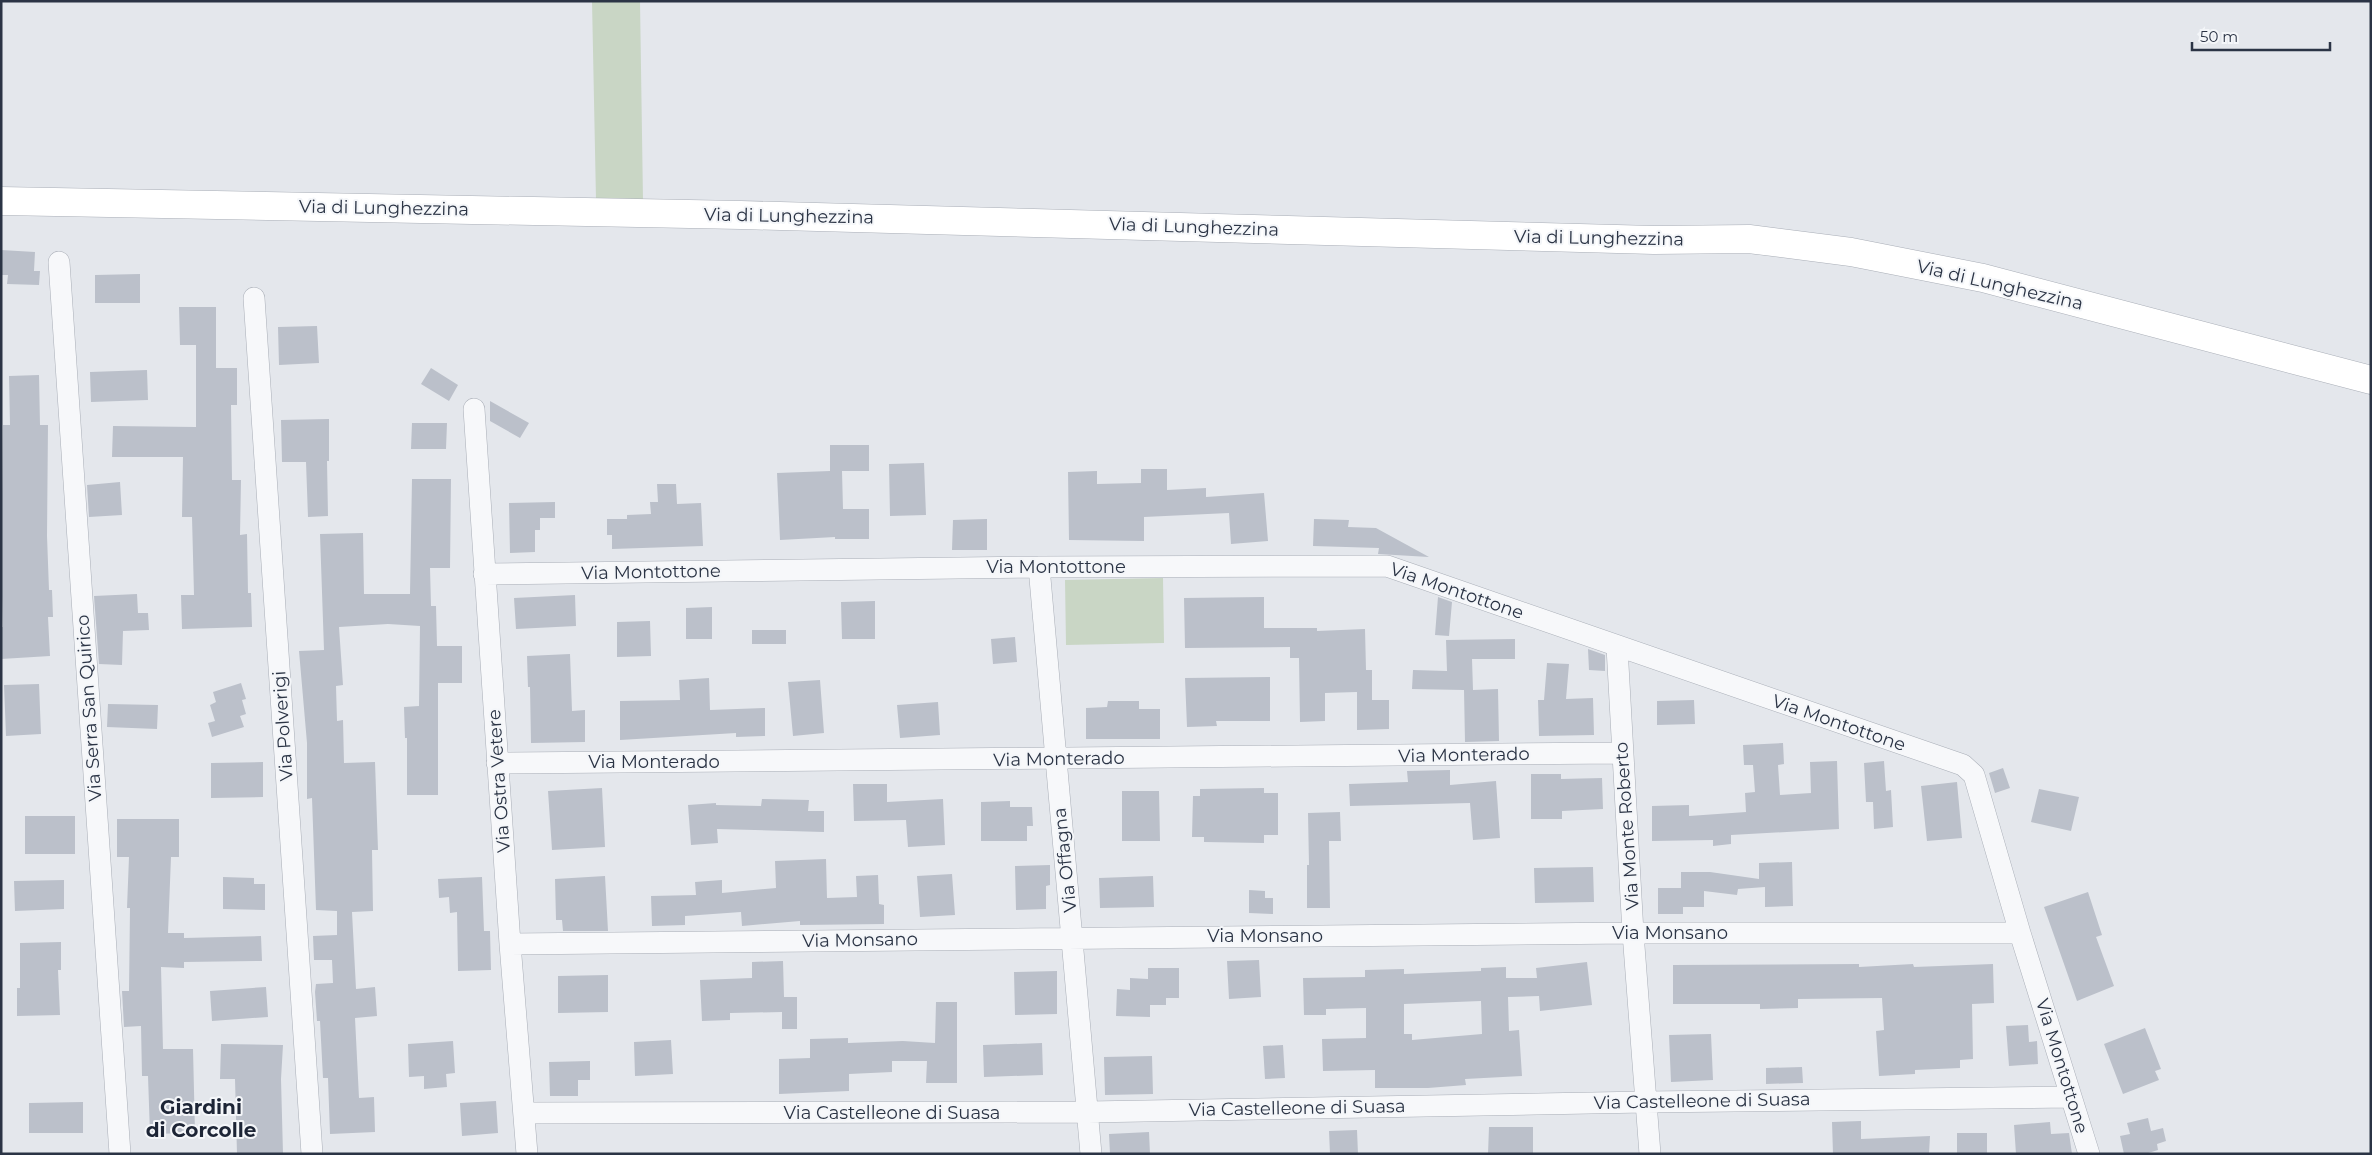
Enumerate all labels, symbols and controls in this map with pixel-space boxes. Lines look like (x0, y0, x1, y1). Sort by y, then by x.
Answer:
scale bar (2192, 20, 2330, 52)
text: 50 m (2200, 27, 2238, 46)
street label: Via di Lunghezzina (299, 196, 469, 220)
street label: Via di Lunghezzina (704, 204, 874, 228)
street label: Via di Lunghezzina (1109, 213, 1279, 241)
street label: Via di Lunghezzina (1514, 226, 1684, 250)
street label: Via di Lunghezzina (1915, 255, 2085, 315)
street label: Via Montottone (986, 556, 1126, 578)
street label: Via Montottone (1387, 558, 1527, 624)
street label: Via Montottone (581, 560, 721, 584)
street label: Via Serra San Quirico (72, 614, 106, 802)
street label: Via Polverigi (268, 670, 298, 782)
street label: Via Montottone (1769, 690, 1909, 756)
street label: Via Ostra Vetere (483, 708, 515, 853)
street label: Via Monte Roberto (1610, 741, 1644, 911)
street label: Via Monterado (1398, 743, 1530, 767)
street label: Via Monterado (993, 747, 1125, 771)
street label: Via Monterado (588, 751, 720, 773)
street label: Via Offagna (1049, 806, 1081, 914)
street label: Via Monsano (1612, 922, 1728, 944)
street label: Via Monsano (1207, 925, 1323, 947)
street label: Via Monsano (802, 928, 918, 952)
street label: Via Montottone (2031, 996, 2093, 1136)
street label: Via Castelleone di Suasa (1593, 1088, 1811, 1114)
district label: Giardini di Corcolle (146, 1095, 256, 1142)
street label: Via Castelleone di Suasa (1188, 1095, 1406, 1121)
street label: Via Castelleone di Suasa (784, 1102, 1000, 1124)

